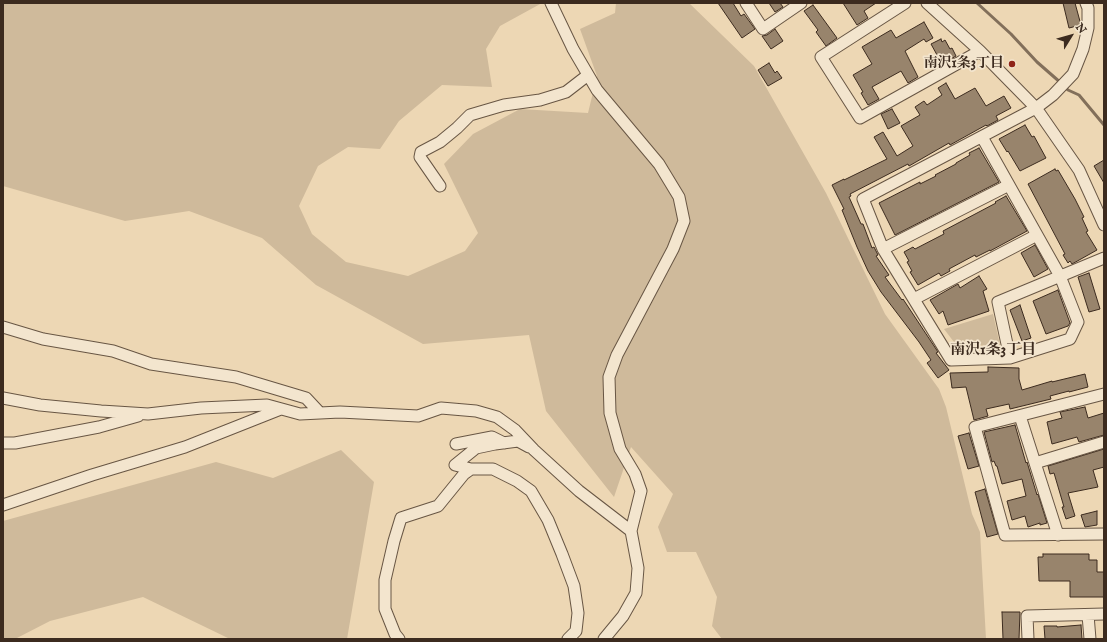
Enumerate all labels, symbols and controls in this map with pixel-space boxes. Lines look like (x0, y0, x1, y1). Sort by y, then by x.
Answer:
north arrow (1051, 16, 1091, 56)
text: N (1072, 21, 1089, 37)
place label: 南沢1条3丁目 (924, 56, 1004, 72)
marker: 南沢1条3丁目 (1007, 59, 1017, 69)
district label: 南沢1条3丁目 (950, 342, 1036, 360)

